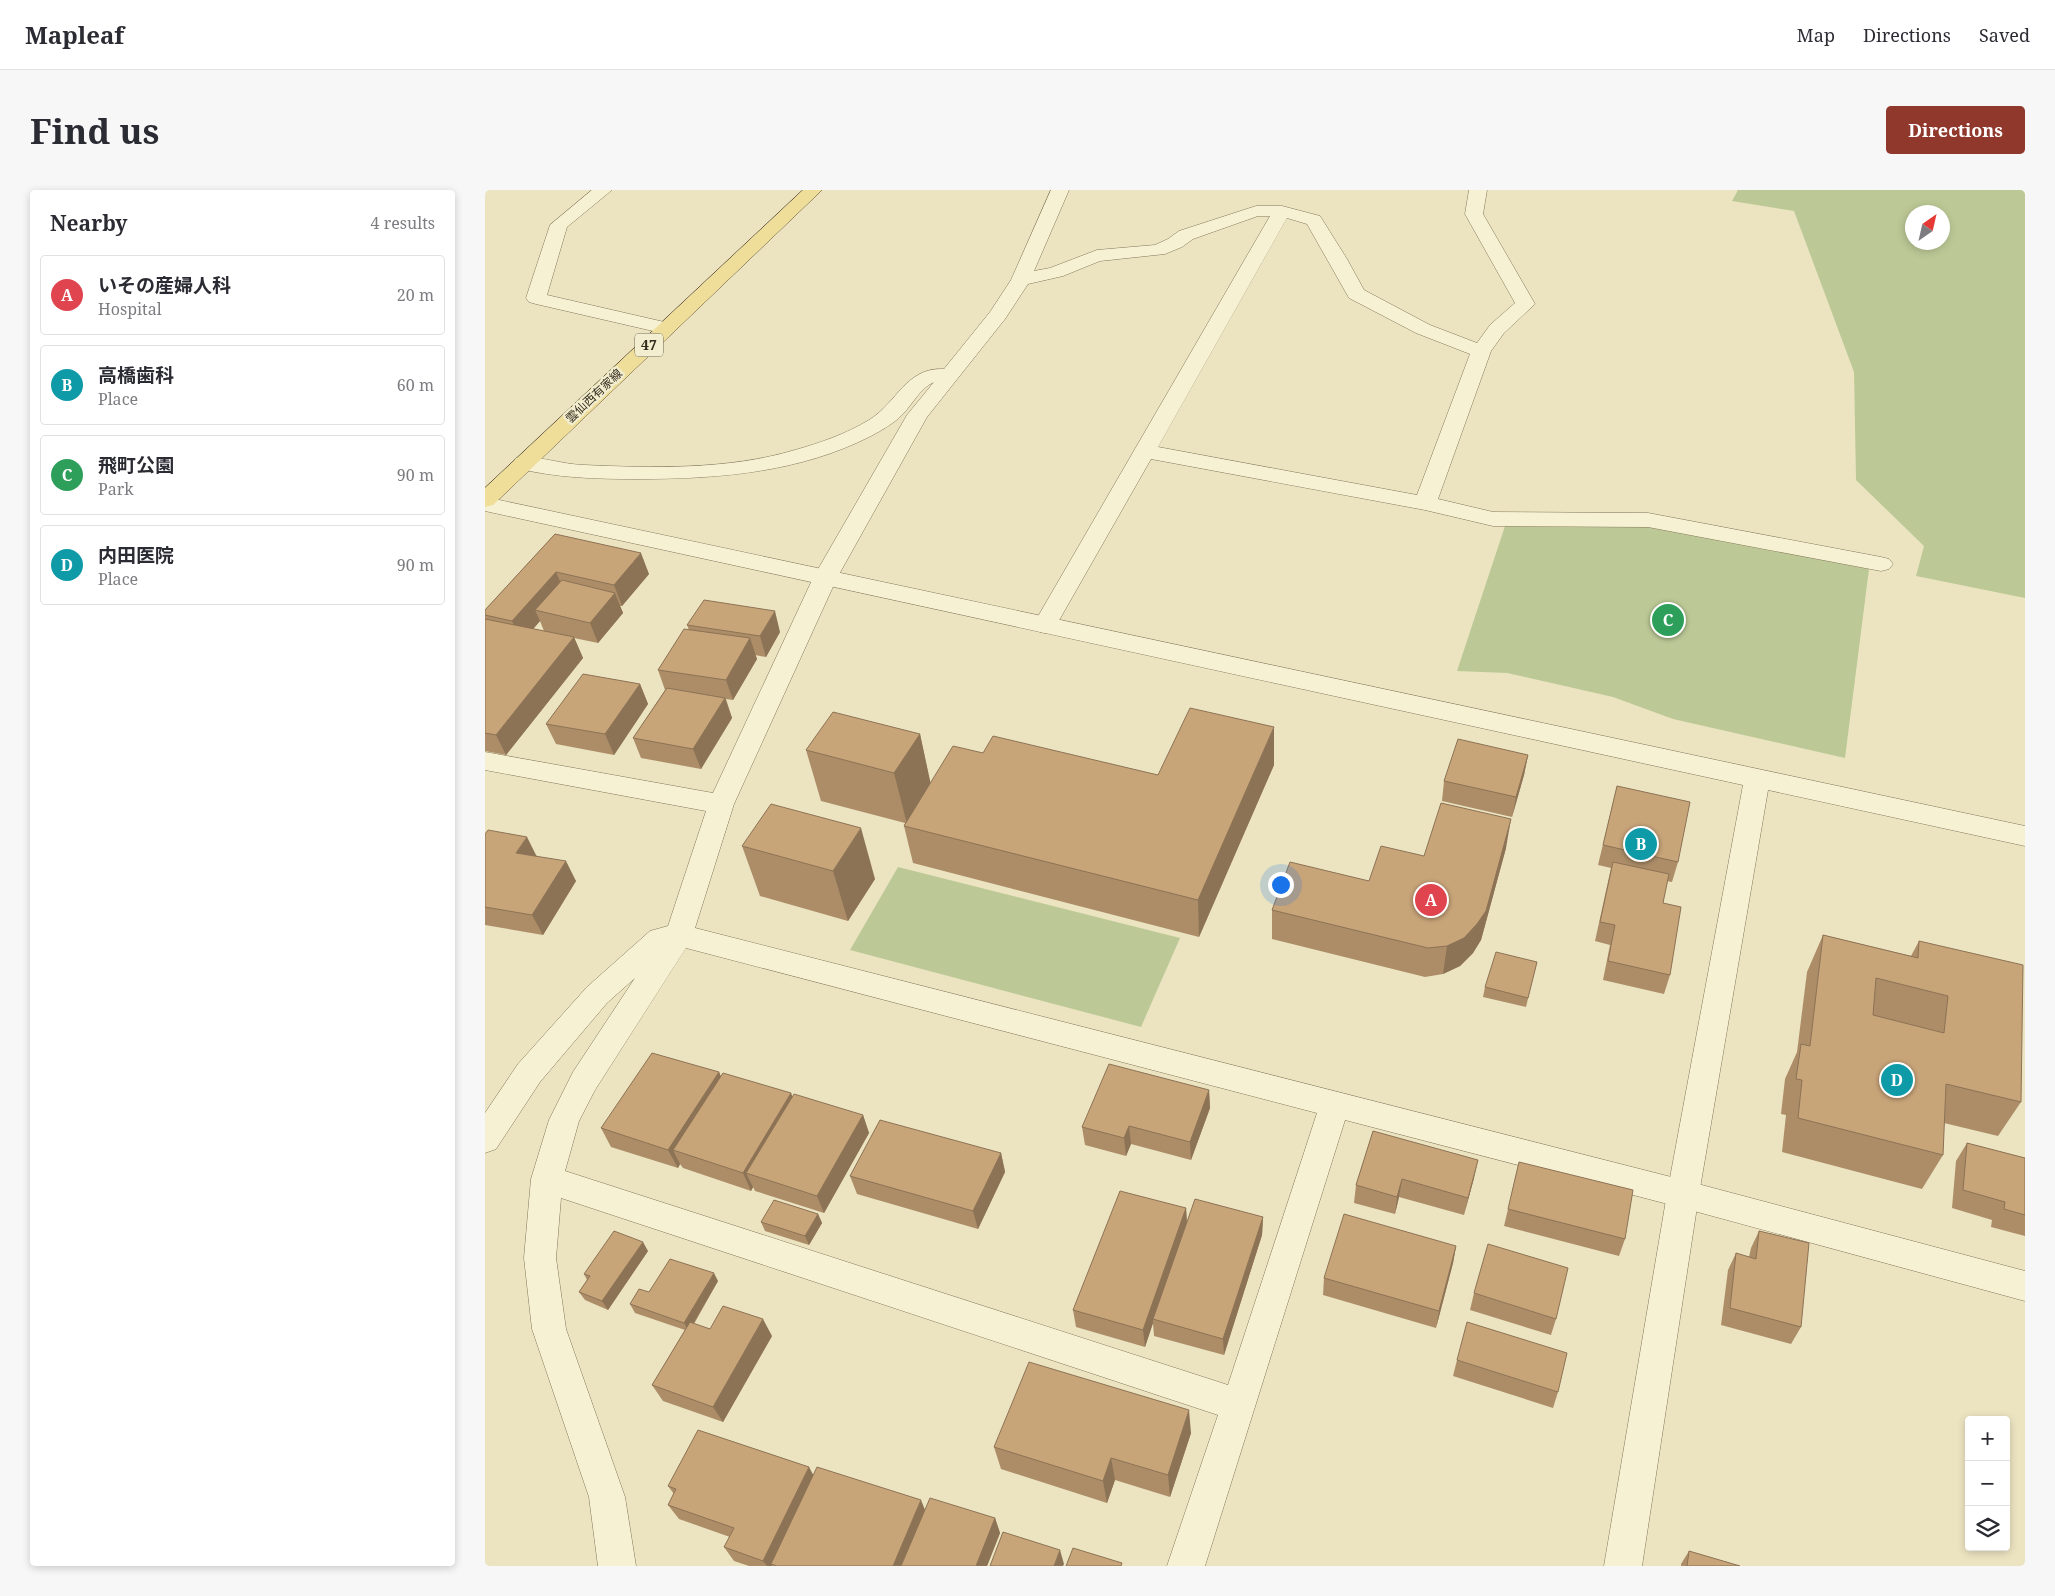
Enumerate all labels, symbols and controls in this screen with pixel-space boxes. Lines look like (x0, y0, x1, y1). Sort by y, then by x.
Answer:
text: Mapleaf (25, 18, 124, 51)
text: Map (1797, 23, 1835, 47)
text: Directions (1863, 23, 1951, 47)
text: Saved (1979, 23, 2030, 47)
button: Directions (1886, 106, 2025, 154)
text: Find us (30, 107, 159, 154)
north arrow (1905, 205, 1950, 250)
text: Nearby (50, 209, 128, 237)
text: 4 results (371, 212, 435, 234)
text: いその産婦人科 (98, 272, 231, 298)
text: A (61, 284, 73, 306)
text: 20 m (397, 284, 434, 306)
text: Hospital (98, 298, 162, 320)
road number: 47 (635, 334, 663, 356)
text: 高橋歯科 (98, 362, 174, 388)
street label: 雲仙西有家線 (562, 365, 626, 426)
text: B (62, 374, 72, 396)
text: 60 m (397, 374, 434, 396)
text: Place (98, 388, 138, 410)
text: 飛町公園 (98, 452, 174, 478)
text: C (62, 464, 72, 486)
text: 90 m (397, 464, 434, 486)
text: Park (98, 478, 134, 500)
text: 内田医院 (98, 542, 174, 568)
text: D (61, 554, 73, 576)
text: 90 m (397, 554, 434, 576)
text: Place (98, 568, 138, 590)
pin: C (1652, 601, 1684, 639)
pin: B (1625, 825, 1657, 863)
your location (1268, 872, 1294, 898)
pin: A (1415, 881, 1447, 919)
pin: D (1881, 1061, 1913, 1099)
map controls (1965, 1416, 2010, 1551)
button: + (1965, 1416, 2010, 1461)
button: − (1965, 1461, 2010, 1506)
button: layers (1965, 1506, 2010, 1551)

